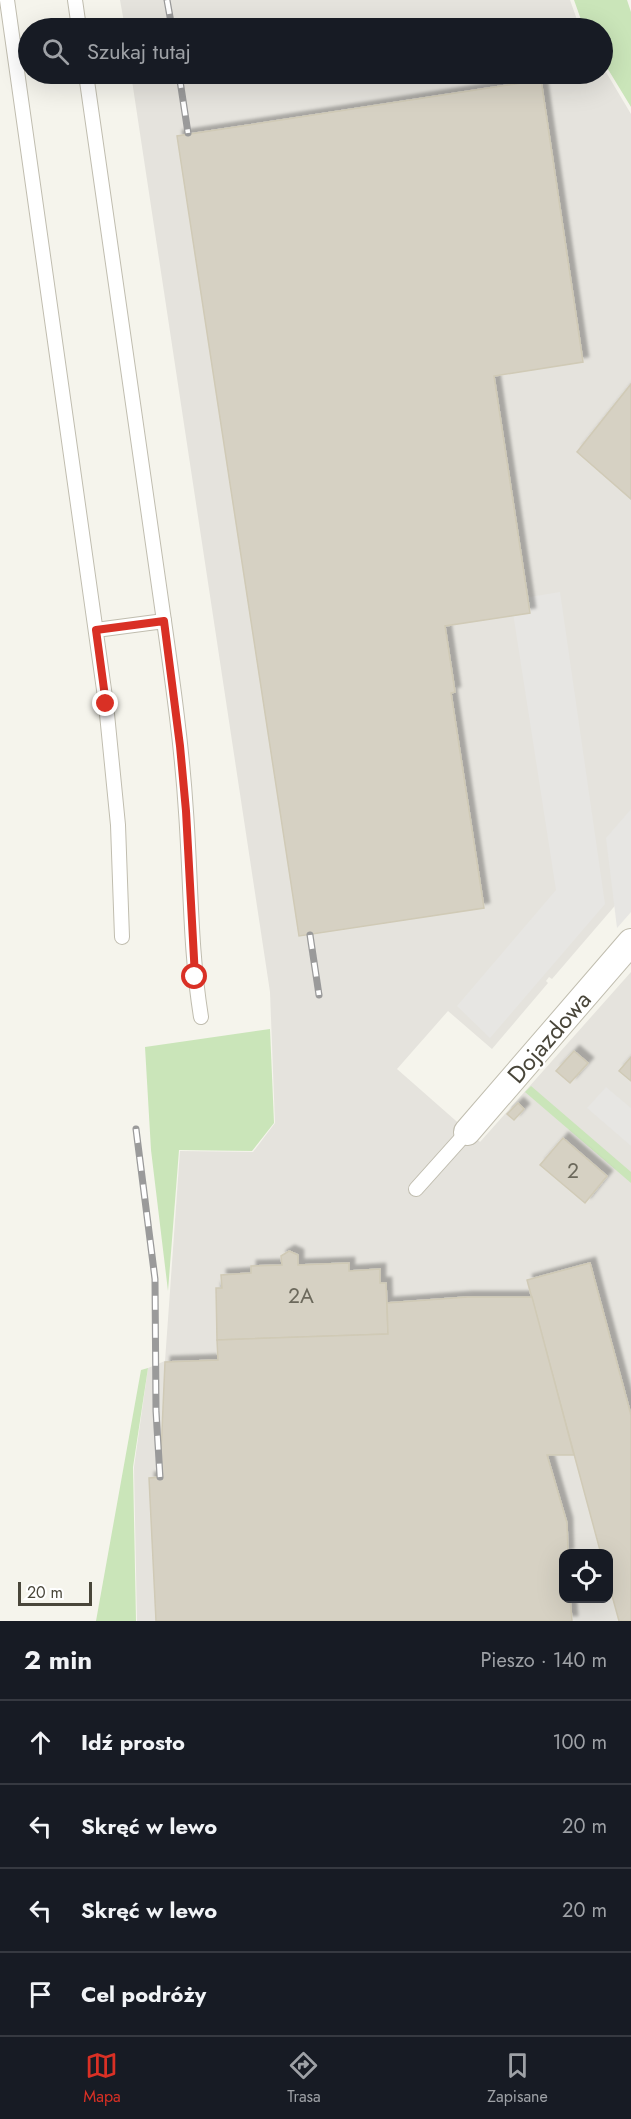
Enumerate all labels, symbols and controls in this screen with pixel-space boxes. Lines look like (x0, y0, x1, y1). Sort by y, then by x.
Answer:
search box (18, 18, 613, 84)
icon: search (39, 35, 72, 68)
text: Szukaj tutaj (87, 35, 191, 67)
route end (92, 690, 118, 716)
route start (181, 963, 207, 989)
street label: Dojazdowa (499, 983, 599, 1091)
house number: 2 (567, 1156, 579, 1186)
house number: 2A (288, 1281, 314, 1311)
map controls (559, 1549, 613, 1603)
button: locate (559, 1549, 613, 1603)
scale bar (18, 1579, 92, 1606)
text: 20 m (27, 1581, 63, 1604)
text: 2 min (24, 1641, 92, 1679)
text: Pieszo · 140 m (480, 1646, 607, 1675)
icon: ahead (24, 1726, 57, 1759)
text: Idź prosto (81, 1726, 185, 1758)
text: 100 m (552, 1728, 607, 1757)
icon: left (24, 1810, 57, 1843)
text: Skręć w lewo (81, 1810, 217, 1842)
text: 20 m (562, 1812, 607, 1841)
icon: left (24, 1894, 57, 1927)
text: Skręć w lewo (81, 1894, 217, 1926)
text: 20 m (562, 1896, 607, 1925)
icon: arrive (24, 1978, 57, 2011)
text: Cel podróży (81, 1978, 206, 2010)
tab: Mapa (83, 2049, 121, 2108)
tab: Trasa (287, 2049, 321, 2108)
tab: Zapisane (487, 2049, 548, 2108)

